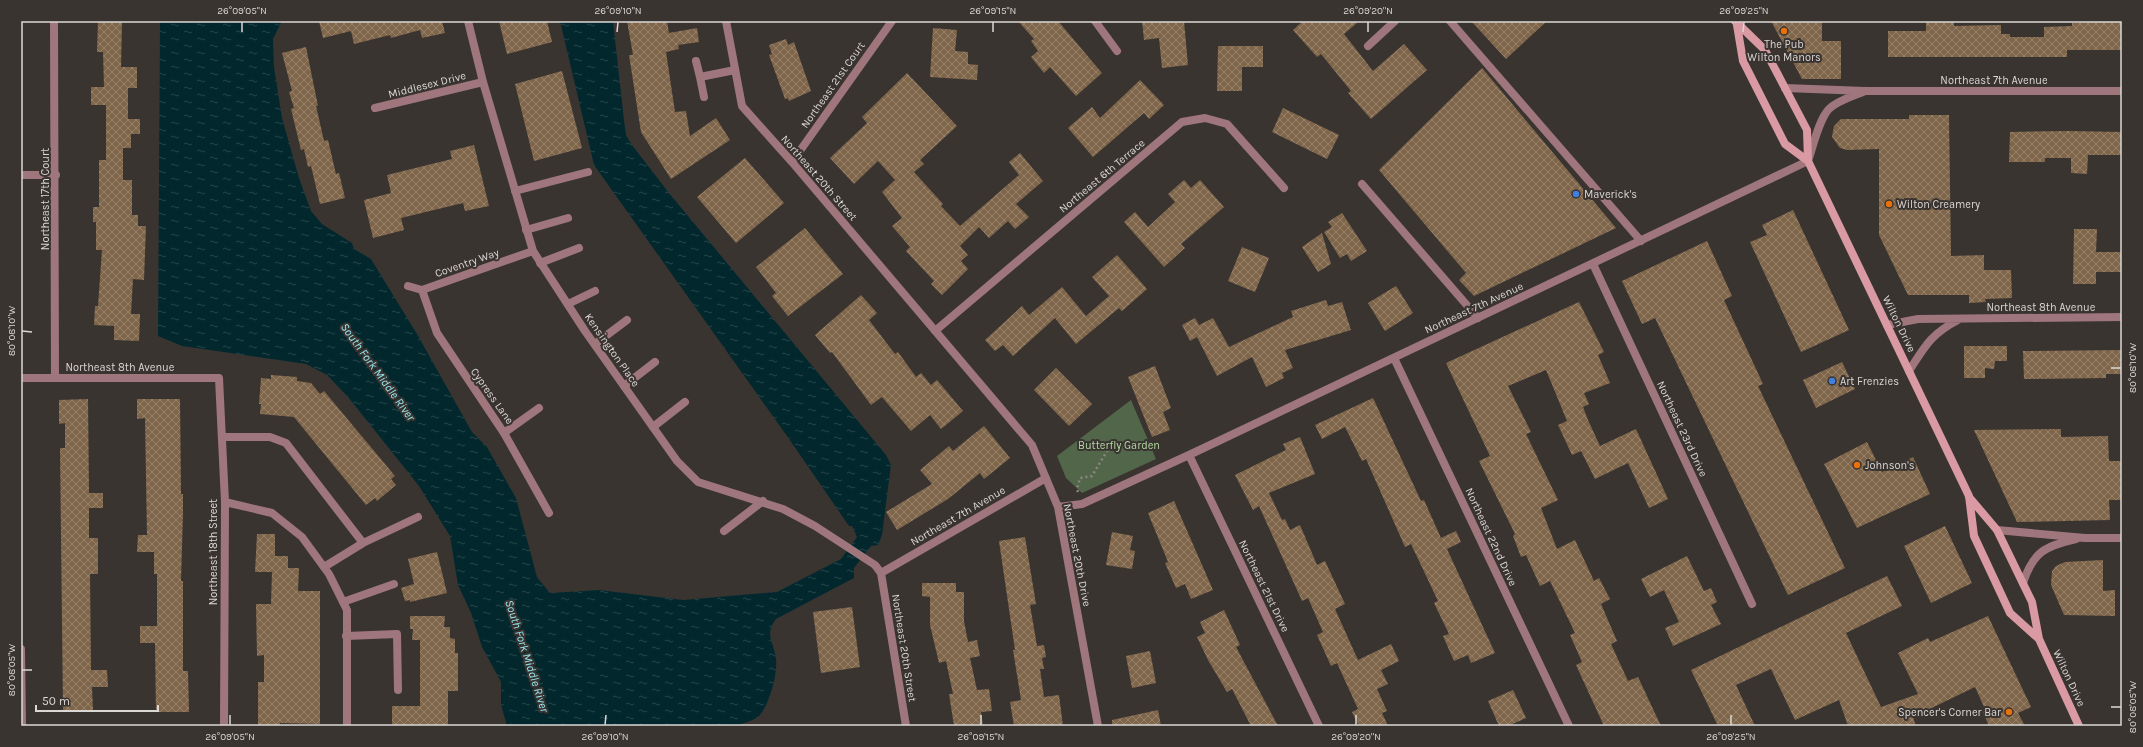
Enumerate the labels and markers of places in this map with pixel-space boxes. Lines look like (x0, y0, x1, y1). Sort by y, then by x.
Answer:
marker: The Pub Wilton Manors (1779, 26, 1789, 36)
place label: The Pub Wilton Manors (1747, 38, 1821, 64)
place label: Maverick's (1584, 188, 1637, 201)
marker: Maverick's (1571, 189, 1581, 199)
place label: Wilton Creamery (1897, 198, 1980, 211)
marker: Wilton Creamery (1884, 199, 1894, 209)
place label: Art Frenzies (1840, 375, 1899, 388)
marker: Art Frenzies (1827, 376, 1837, 386)
place label: Johnson's (1865, 459, 1915, 472)
marker: Johnson's (1852, 460, 1862, 470)
place label: Spencer's Corner Bar (1898, 706, 2001, 719)
marker: Spencer's Corner Bar (2004, 707, 2014, 717)

